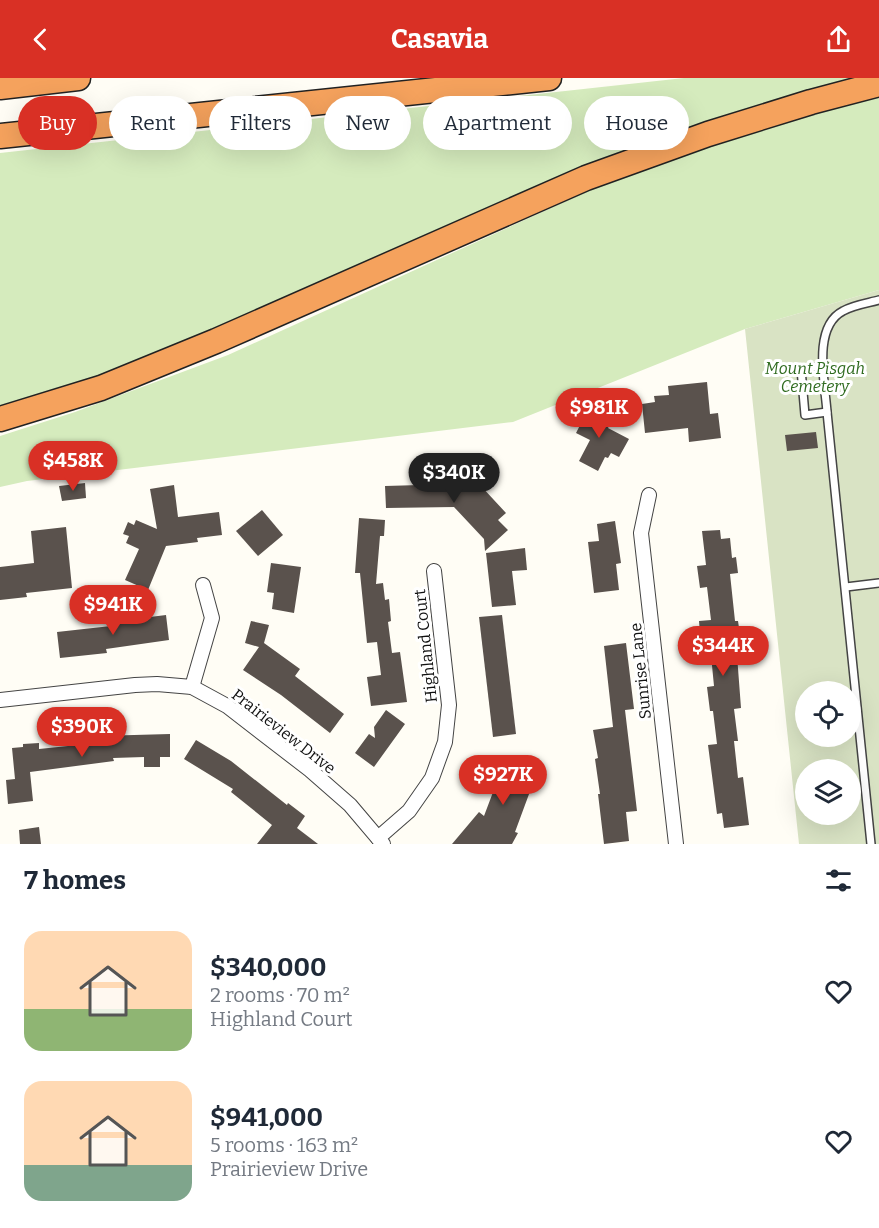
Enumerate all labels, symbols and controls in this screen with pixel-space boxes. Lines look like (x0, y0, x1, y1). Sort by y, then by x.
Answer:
icon: back (24, 23, 57, 56)
text: Casavia (391, 23, 488, 55)
icon: share (822, 23, 855, 56)
chip: Buy (18, 96, 97, 150)
chip: Rent (109, 96, 197, 150)
chip: Filters (209, 96, 312, 150)
chip: New (324, 96, 411, 150)
chip: Apartment (423, 96, 572, 150)
chip: House (584, 96, 689, 150)
park label: Mount Pisgah Cemetery (765, 359, 865, 396)
pin: $981K (557, 388, 641, 439)
text: $981K (570, 395, 629, 419)
pin: $458K (31, 441, 115, 492)
text: $458K (42, 448, 104, 472)
pin: $340K (412, 453, 496, 504)
text: $340K (423, 460, 485, 484)
pin: $941K (71, 585, 155, 636)
street label: Highland Court (410, 588, 441, 704)
text: $941K (83, 592, 143, 616)
street label: Sunrise Lane (626, 622, 655, 720)
pin: $344K (681, 626, 765, 677)
text: $344K (692, 633, 754, 657)
map controls (795, 681, 861, 825)
button: locate (795, 681, 861, 747)
street label: Prairieview Drive (228, 685, 339, 778)
pin: $390K (40, 707, 124, 758)
text: $390K (51, 714, 113, 738)
pin: $927K (461, 755, 545, 806)
button: layers (795, 759, 861, 825)
text: $927K (473, 762, 533, 786)
icon: filters (822, 864, 855, 897)
text: 7 homes (24, 865, 126, 896)
text: $340,000 (210, 952, 327, 983)
icon: home (72, 955, 144, 1027)
icon: heart (822, 975, 855, 1008)
text: 2 rooms · 70 m² (210, 983, 350, 1007)
text: Highland Court (210, 1007, 353, 1031)
text: $941,000 (210, 1102, 323, 1133)
icon: home (72, 1105, 144, 1177)
icon: heart (822, 1125, 855, 1158)
text: 5 rooms · 163 m² (210, 1133, 358, 1157)
text: Prairieview Drive (210, 1157, 368, 1181)

